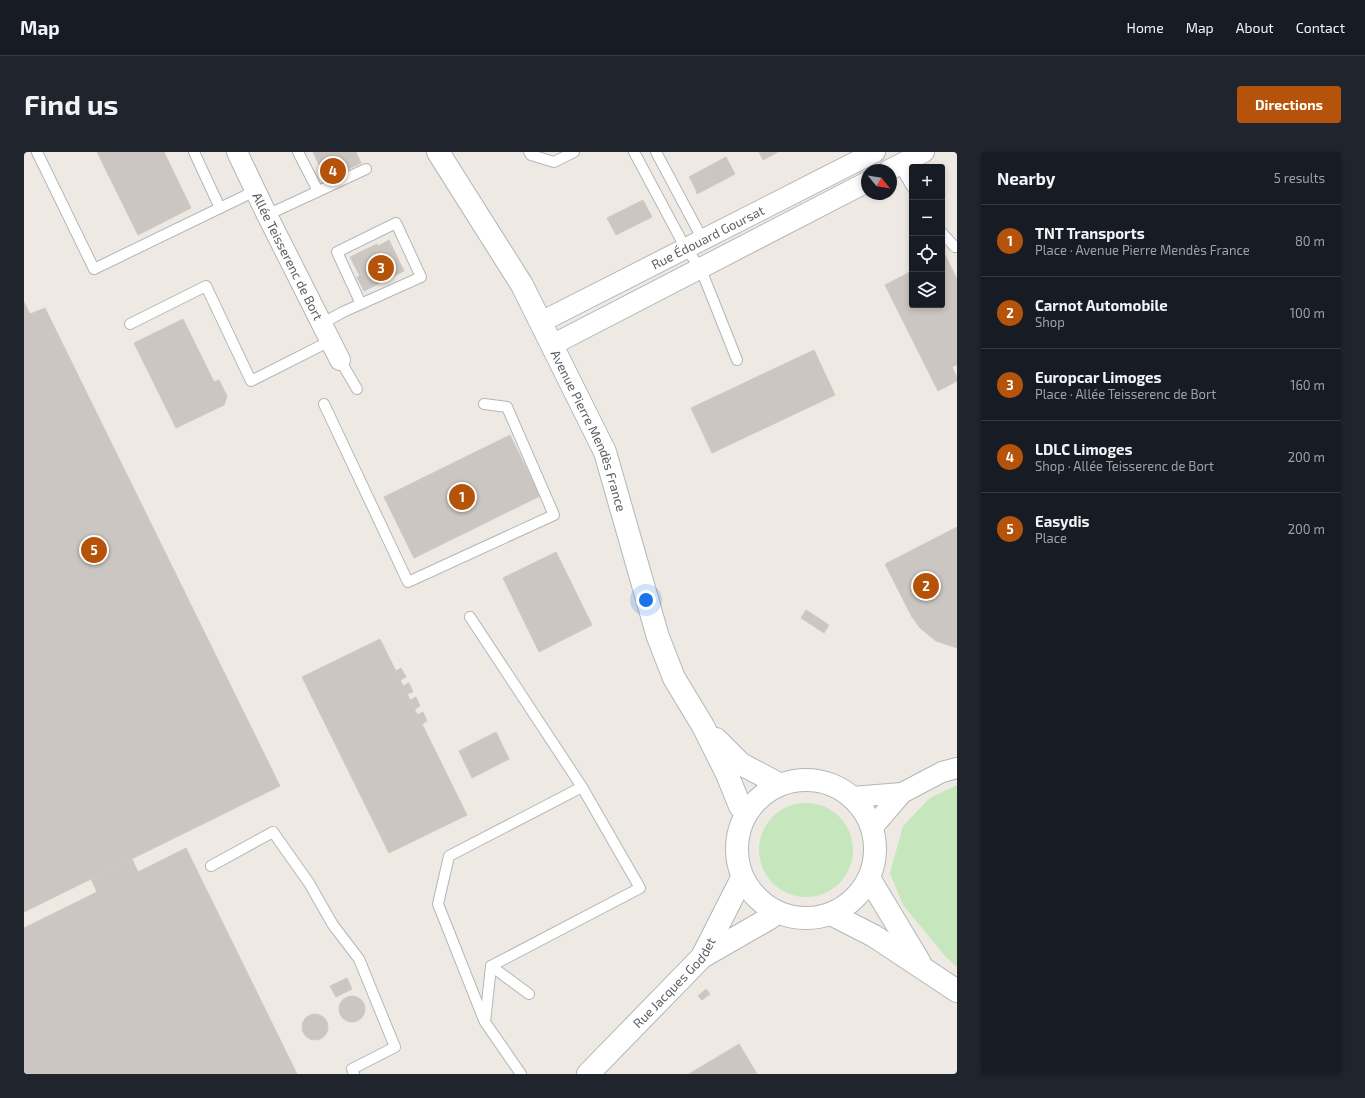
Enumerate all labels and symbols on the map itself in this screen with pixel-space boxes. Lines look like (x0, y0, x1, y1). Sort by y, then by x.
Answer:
pin: 4 (320, 156, 346, 186)
north arrow (861, 164, 897, 200)
street label: Allée Teisserenc de Bort (249, 190, 327, 323)
street label: Rue Édouard Goursat (649, 202, 767, 273)
pin: 3 (368, 253, 394, 283)
street label: Avenue Pierre Mendès France (548, 347, 630, 513)
pin: 1 (449, 482, 475, 512)
pin: 5 (81, 535, 107, 565)
pin: 2 (913, 571, 939, 601)
your location (636, 590, 656, 610)
street label: Rue Jacques Goddet (629, 935, 719, 1031)

